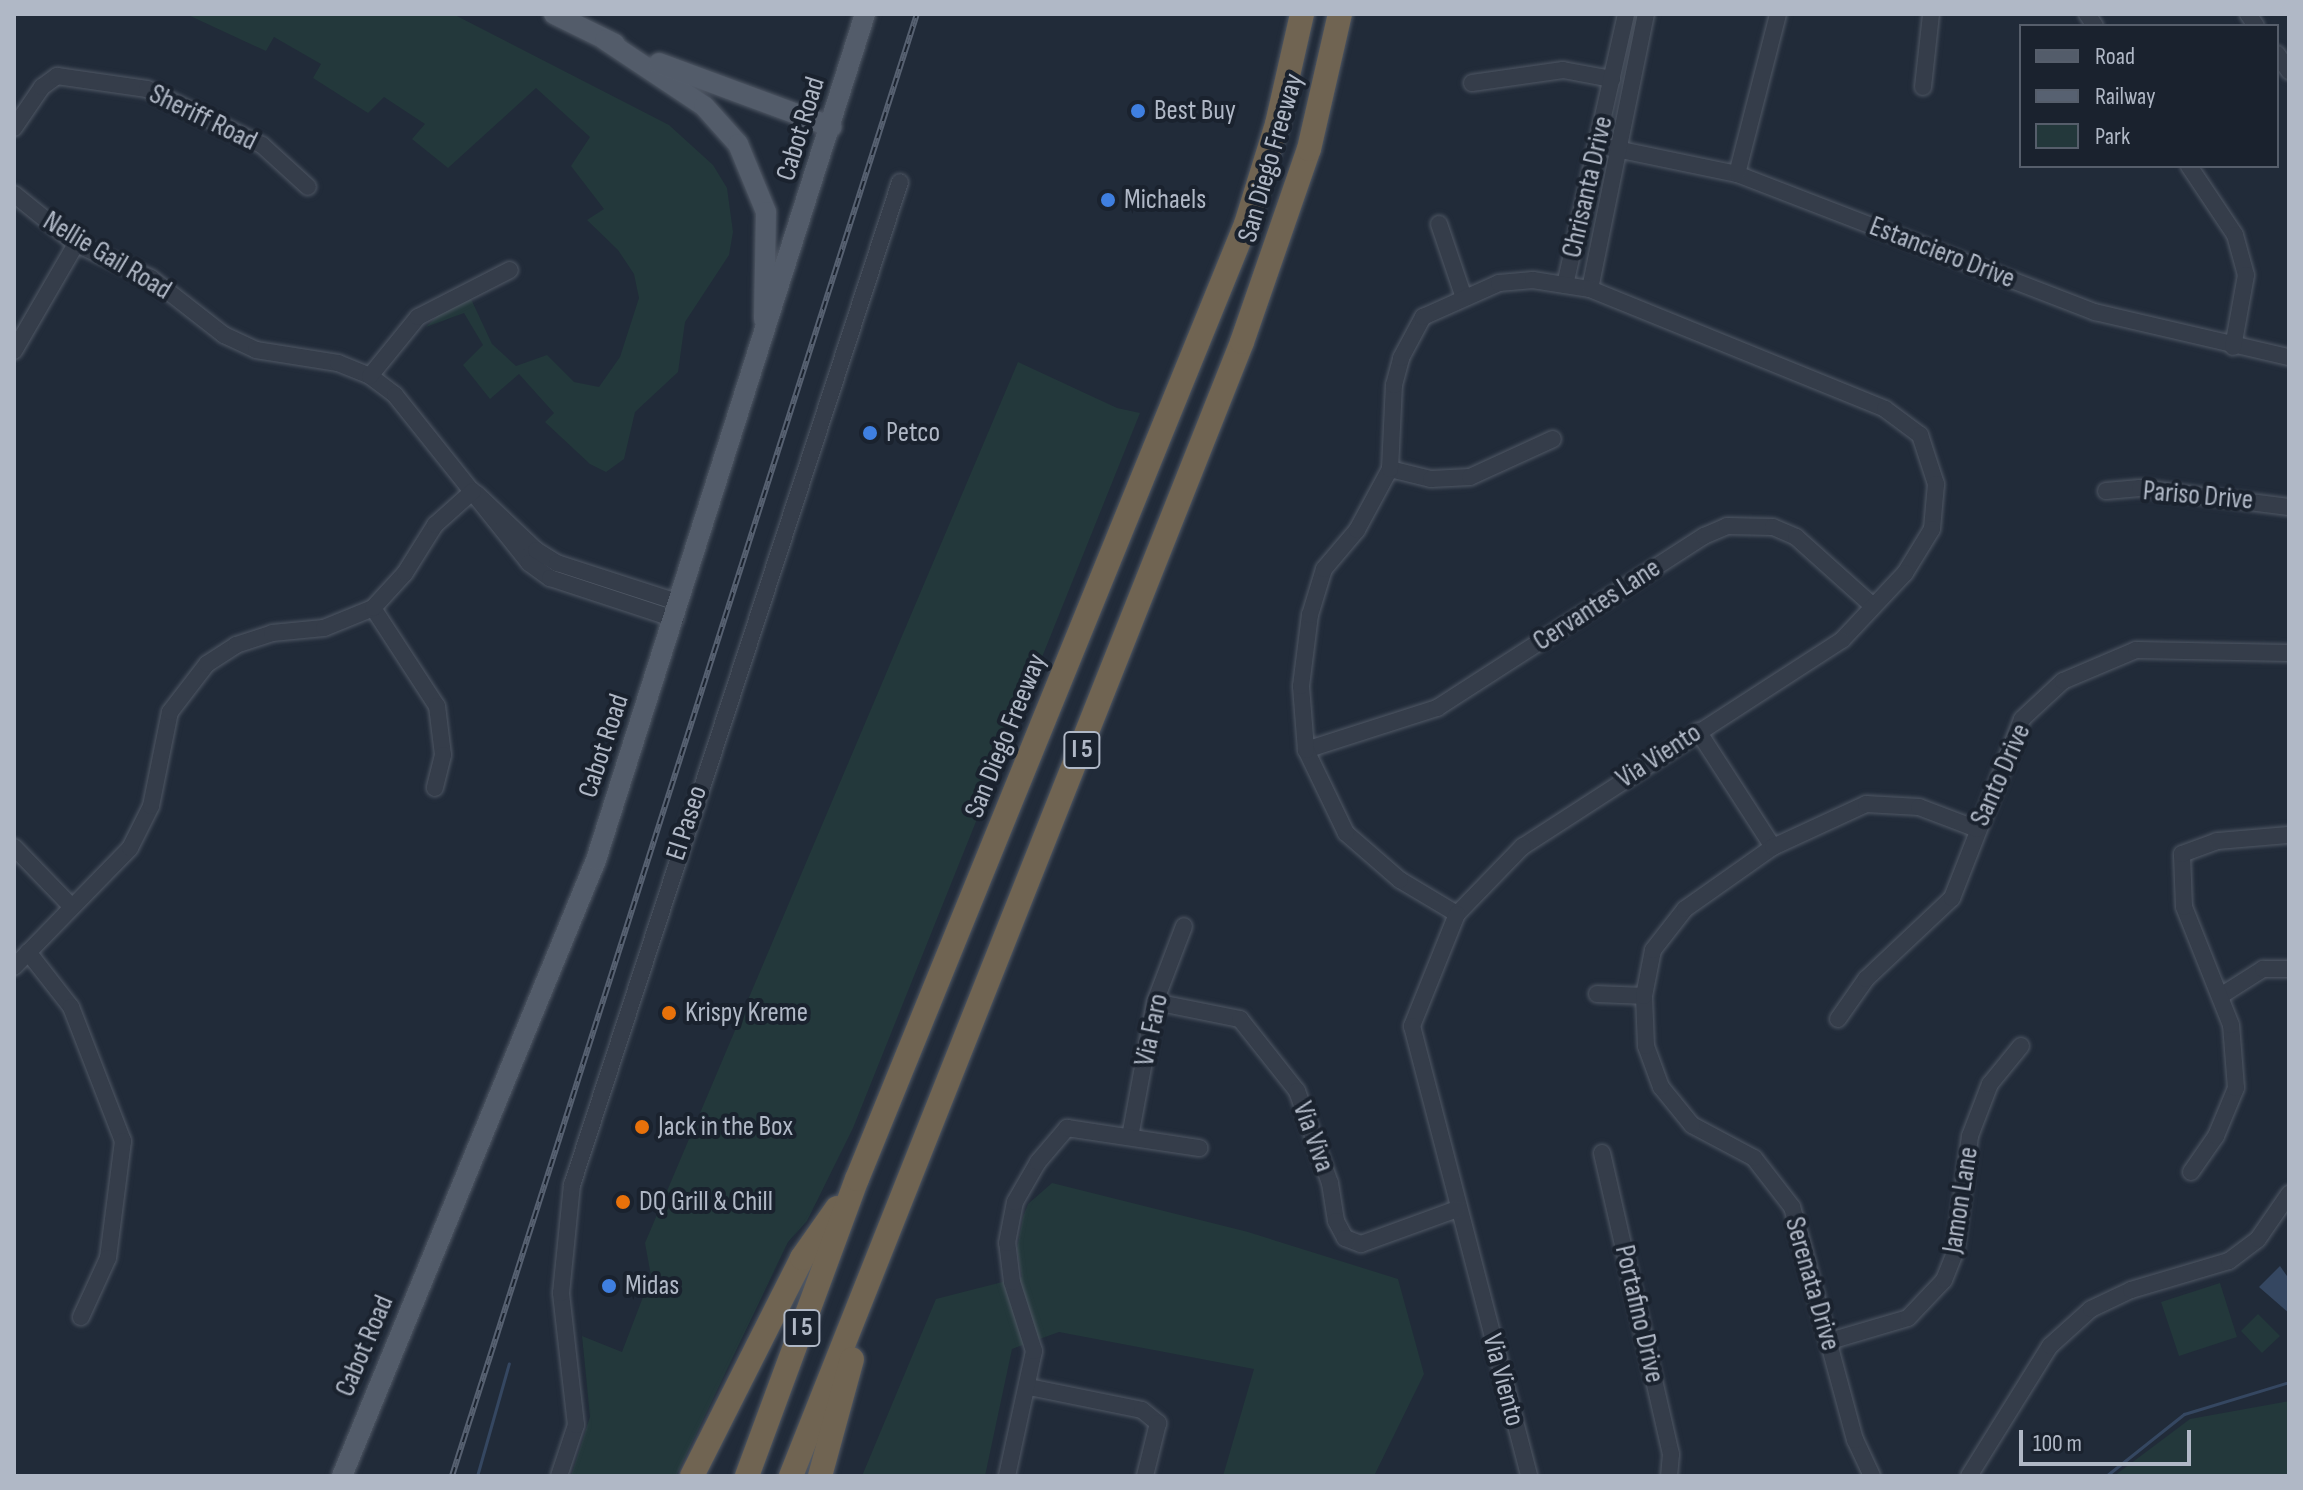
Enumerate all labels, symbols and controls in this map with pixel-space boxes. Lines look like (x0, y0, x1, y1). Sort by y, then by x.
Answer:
legend (2019, 24, 2279, 168)
text: Road (2095, 42, 2135, 71)
street label: San Diego Freeway (1231, 70, 1311, 246)
street label: Cabot Road (769, 73, 833, 185)
street label: Sheriff Road (144, 78, 262, 158)
text: Railway (2095, 82, 2155, 111)
place label: Best Buy (1154, 94, 1236, 128)
marker: Best Buy (1129, 102, 1147, 120)
street label: Chrisanta Drive (1555, 113, 1621, 261)
text: Park (2095, 122, 2130, 151)
place label: Michaels (1124, 183, 1206, 217)
marker: Michaels (1099, 191, 1117, 209)
street label: Nellie Gail Road (37, 205, 177, 307)
street label: Estanciero Drive (1865, 210, 2019, 296)
place label: Petco (886, 416, 940, 450)
marker: Petco (861, 424, 879, 442)
street label: Pariso Drive (2142, 474, 2254, 518)
street label: Cervantes Lane (1527, 552, 1667, 658)
street label: San Diego Freeway (958, 649, 1054, 823)
street label: Cabot Road (572, 690, 636, 802)
street label: Via Viento (1610, 716, 1708, 796)
street label: Santo Drive (1964, 719, 2038, 831)
road number: I 5 (1062, 728, 1102, 772)
street label: El Paseo (659, 781, 715, 865)
street label: Via Faro (1128, 991, 1176, 1069)
place label: Krispy Kreme (685, 996, 808, 1030)
marker: Krispy Kreme (660, 1004, 678, 1022)
street label: Via Viva (1285, 1097, 1341, 1177)
place label: Jack in the Box (658, 1110, 793, 1144)
marker: Jack in the Box (633, 1118, 651, 1136)
street label: Jamon Lane (1936, 1145, 1986, 1255)
place label: DQ Grill & Chill (639, 1185, 773, 1219)
marker: DQ Grill & Chill (614, 1193, 632, 1211)
street label: Serenata Drive (1777, 1213, 1847, 1355)
street label: Portafino Drive (1607, 1242, 1671, 1386)
place label: Midas (625, 1269, 679, 1303)
marker: Midas (600, 1277, 618, 1295)
street label: Cabot Road (329, 1290, 401, 1402)
road number: I 5 (782, 1306, 822, 1350)
street label: Via Viento (1475, 1330, 1531, 1430)
scale bar (2023, 1414, 2195, 1464)
text: 100 m (2033, 1429, 2082, 1458)

